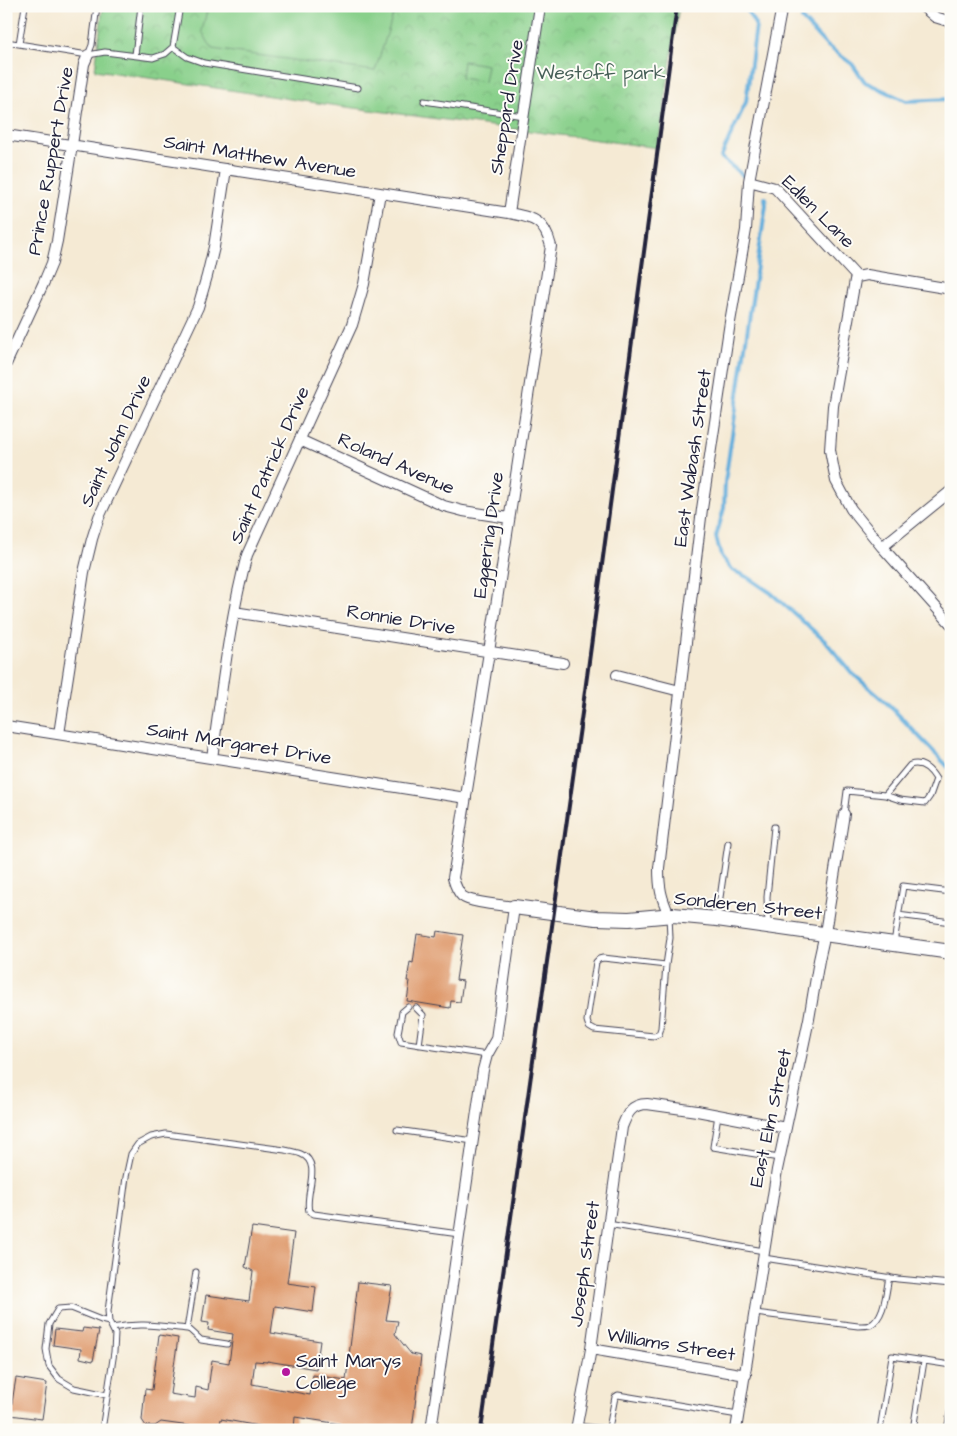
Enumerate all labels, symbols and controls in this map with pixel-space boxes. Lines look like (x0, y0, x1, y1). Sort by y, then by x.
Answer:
street label: Sheppard Drive (483, 38, 531, 176)
park label: Westoff park (537, 60, 666, 87)
street label: Prince Ruppert Drive (21, 65, 81, 257)
street label: Saint Matthew Avenue (162, 128, 358, 186)
street label: Edlen Lane (775, 169, 861, 255)
street label: East Wabash Street (667, 367, 719, 548)
street label: Saint John Drive (74, 371, 158, 511)
street label: Saint Patrick Drive (223, 382, 317, 548)
street label: Roland Avenue (333, 426, 459, 502)
street label: Eggering Drive (467, 470, 512, 600)
street label: Ronnie Drive (345, 598, 457, 642)
street label: Saint Margaret Drive (145, 716, 333, 773)
street label: Sonderen Street (673, 885, 824, 927)
street label: East Elm Street (743, 1046, 799, 1190)
street label: Joseph Street (563, 1199, 607, 1329)
street label: Williams Street (605, 1322, 738, 1369)
place label: Saint Marys College (296, 1348, 401, 1398)
marker: Saint Marys College (280, 1366, 292, 1378)

